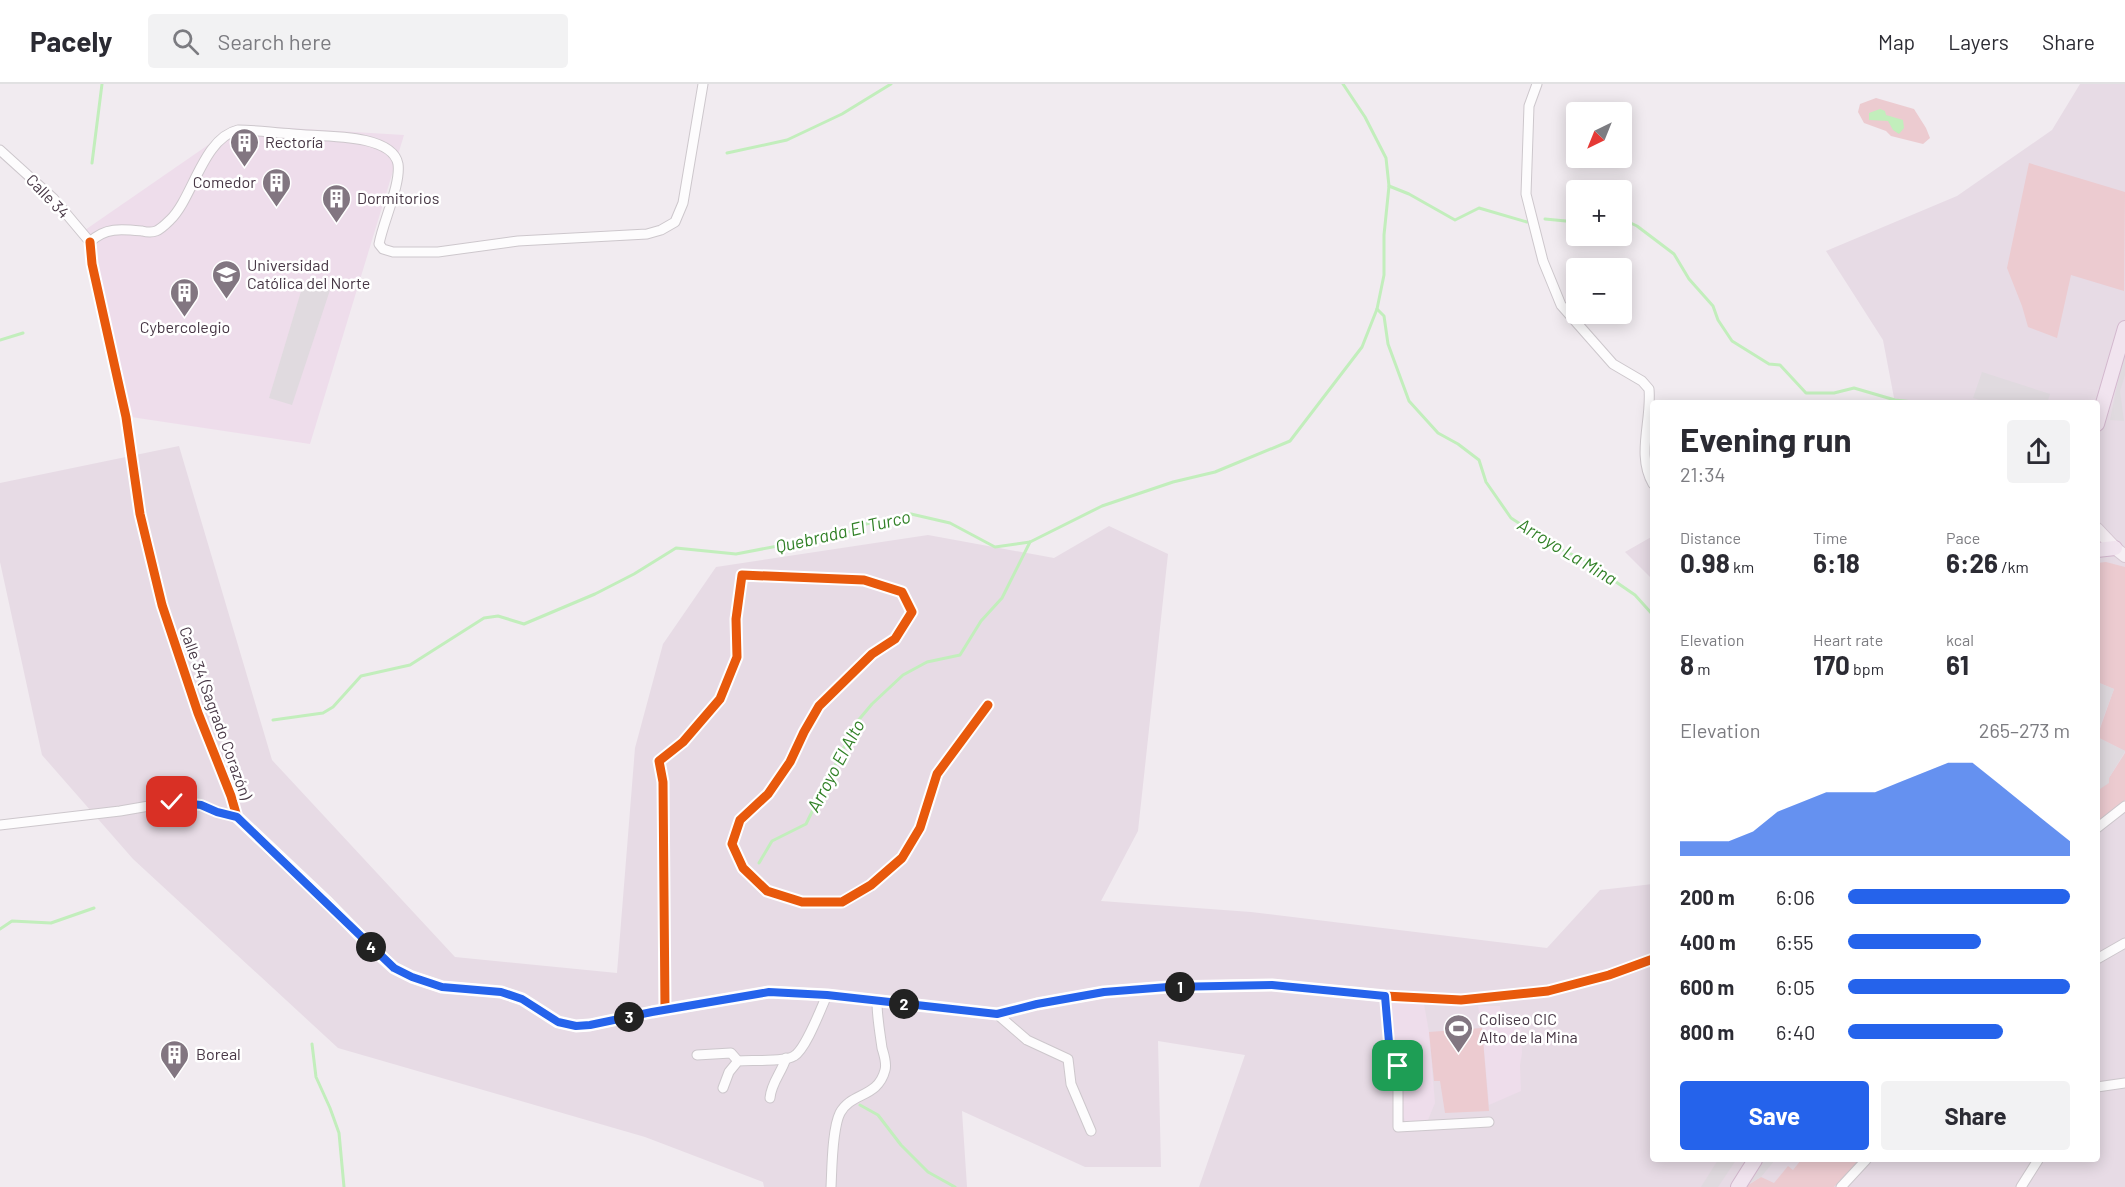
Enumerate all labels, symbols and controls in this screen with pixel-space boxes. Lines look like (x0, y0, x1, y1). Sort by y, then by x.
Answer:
search box (148, 14, 568, 68)
text: Pacely (30, 24, 112, 58)
icon: search (169, 25, 202, 58)
text: Search here (217, 28, 332, 54)
text: Map (1878, 29, 1915, 54)
text: Layers (1948, 29, 2009, 54)
text: Share (2042, 29, 2095, 54)
north arrow (1566, 102, 1632, 168)
map controls (1566, 102, 1632, 324)
building icon: Rectoría (228, 126, 260, 168)
place label: Rectoría (265, 132, 323, 151)
building icon: Comedor (261, 166, 293, 208)
street label: Calle 34 (23, 170, 74, 222)
place label: Comedor (193, 172, 256, 191)
button: + (1566, 180, 1632, 246)
building icon: Dormitorios (320, 182, 352, 224)
place label: Dormitorios (357, 188, 439, 207)
place label: Universidad Católica del Norte (247, 255, 370, 292)
school or university icon: Universidad Católica del Norte (210, 258, 242, 300)
button: − (1566, 258, 1632, 324)
building icon: Cybercolegio (169, 276, 201, 318)
place label: Cybercolegio (140, 317, 230, 336)
text: Evening run (1680, 419, 1852, 459)
button: share (2007, 420, 2070, 483)
text: 21:34 (1680, 462, 1726, 486)
water label: Quebrada El Turco (773, 505, 912, 557)
water label: Arroyo La Mina (1514, 513, 1621, 589)
text: Distance (1680, 528, 1741, 547)
text: Time (1813, 528, 1848, 547)
text: Pace (1946, 528, 1980, 547)
text: 0.98 (1680, 547, 1730, 578)
text: 6:18 (1813, 547, 1860, 578)
text: 6:26 (1946, 547, 1998, 578)
text: km (1730, 557, 1754, 576)
text: /km (1998, 557, 2029, 576)
street label: Calle 34 (Sagrado Corazón) (176, 624, 257, 803)
text: Elevation (1680, 630, 1744, 649)
text: Heart rate (1813, 630, 1883, 649)
text: kcal (1946, 630, 1974, 649)
text: 8 (1680, 649, 1694, 680)
text: 170 (1813, 649, 1850, 680)
text: 61 (1946, 649, 1969, 680)
text: m (1694, 659, 1711, 678)
text: bpm (1850, 659, 1884, 678)
water label: Arroyo El Alto (802, 716, 869, 815)
text: Elevation (1680, 718, 1761, 742)
text: 265–273 m (1979, 718, 2070, 742)
pin (146, 776, 197, 827)
icon: check (155, 785, 188, 818)
text: 200 m (1680, 885, 1735, 909)
text: 6:06 (1776, 885, 1815, 909)
text: 400 m (1680, 930, 1736, 954)
text: 6:55 (1776, 930, 1814, 954)
pin: 4 (356, 932, 386, 962)
text: 4 (366, 937, 376, 956)
pin: 1 (1165, 972, 1195, 1002)
text: 600 m (1680, 975, 1734, 999)
text: 6:05 (1776, 975, 1815, 999)
text: 1 (1177, 977, 1183, 996)
pin: 2 (889, 989, 919, 1019)
text: 2 (900, 994, 908, 1013)
pin: 3 (614, 1002, 644, 1032)
text: 3 (625, 1007, 633, 1026)
place label: Coliseo CIC Alto de la Mina (1479, 1009, 1578, 1046)
sports icon: Coliseo CIC Alto de la Mina (1442, 1012, 1474, 1054)
text: 800 m (1680, 1020, 1734, 1044)
text: 6:40 (1776, 1020, 1815, 1044)
building icon: Boreal (159, 1038, 191, 1080)
pin (1372, 1040, 1423, 1091)
place label: Boreal (196, 1044, 241, 1063)
icon: arrive (1381, 1049, 1414, 1082)
button: Save (1680, 1081, 1869, 1150)
button: Share (1881, 1081, 2070, 1150)

